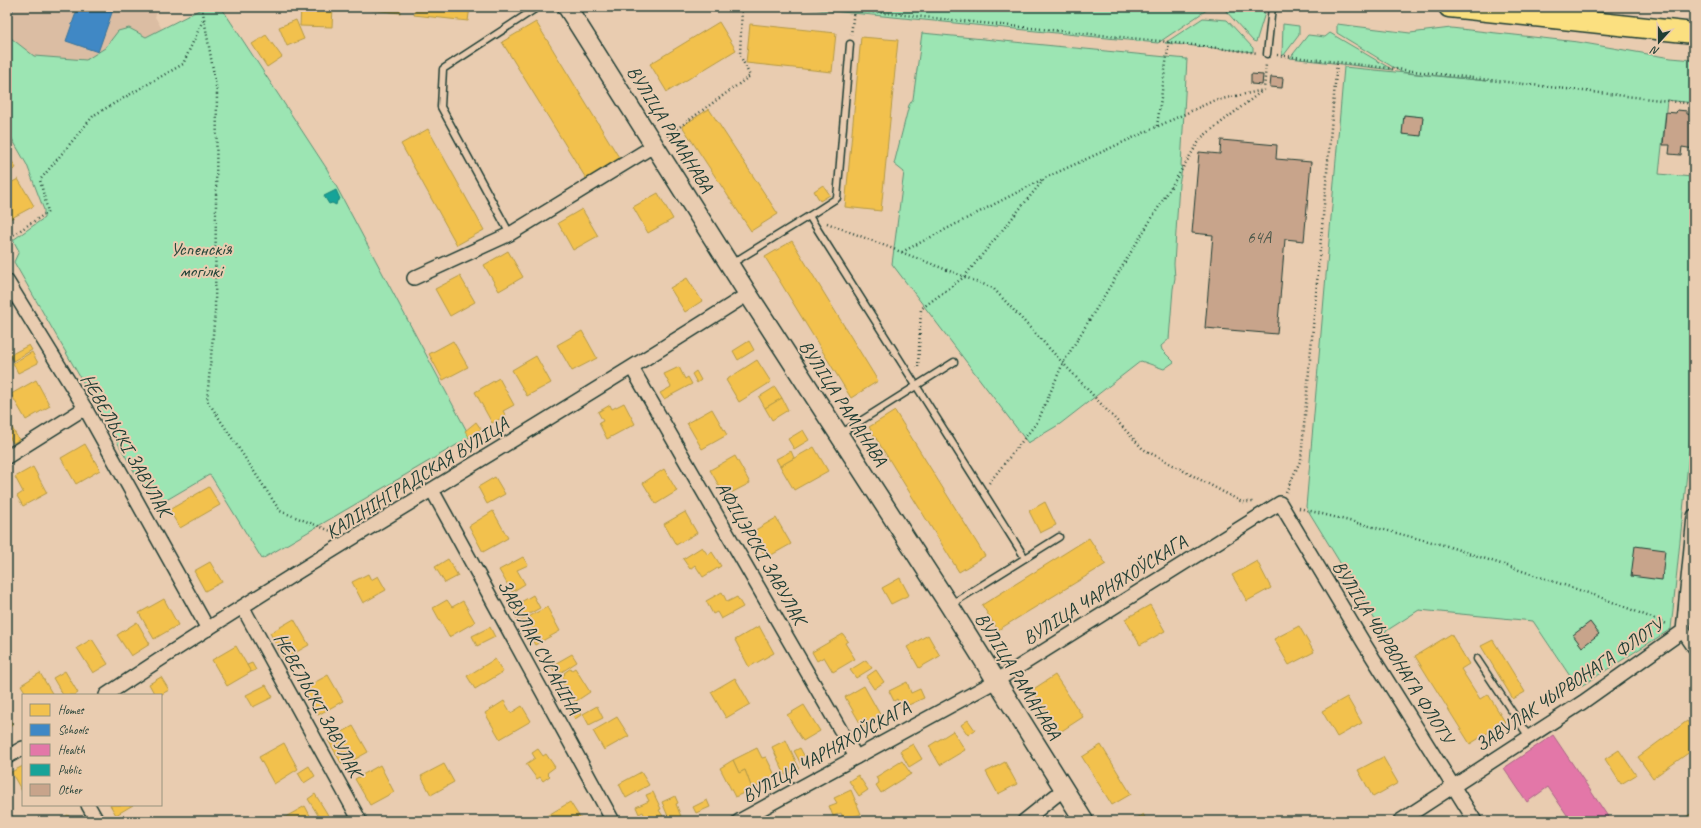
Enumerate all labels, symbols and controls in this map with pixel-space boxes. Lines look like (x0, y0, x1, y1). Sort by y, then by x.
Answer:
north arrow (1639, 22, 1679, 62)
text: N (1648, 43, 1661, 59)
street label: ВУЛІЦА РАМАНАВА (621, 61, 719, 197)
house number: 64А (1247, 227, 1272, 248)
park label: Успенскія могілкі (170, 237, 233, 283)
street label: ВУЛІЦА РАМАНАВА (794, 336, 893, 471)
street label: НЕВЕЛЬСКІ ЗАВУЛАК (75, 369, 178, 524)
street label: КАЛІНІНГРАДСКАЯ ВУЛІЦА (321, 411, 514, 544)
street label: АФІЦЭРСКІ ЗАВУЛАК (710, 477, 813, 632)
street label: ВУЛІЦА ЧАРНЯХОЎСКАГА (1019, 530, 1192, 650)
street label: ВУЛІЦА ЧЫРВОНАГА ФЛОТУ (1327, 556, 1461, 751)
street label: ЗАВУЛАК СУСАНІНА (492, 575, 587, 720)
street label: ВУЛІЦА РАМАНАВА (969, 608, 1067, 744)
street label: ЗАВУЛАК ЧЫРВОНАГА ФЛОТУ (1470, 611, 1670, 757)
street label: НЕВЕЛЬСКІ ЗАВУЛАК (268, 629, 369, 784)
legend (22, 694, 162, 806)
street label: ВУЛІЦА ЧАРНЯХОЎСКАГА (738, 696, 915, 808)
text: Homes (58, 702, 85, 718)
text: Schools (58, 722, 90, 738)
text: Health (58, 742, 85, 758)
text: Public (58, 762, 82, 778)
text: Other (58, 782, 84, 798)

